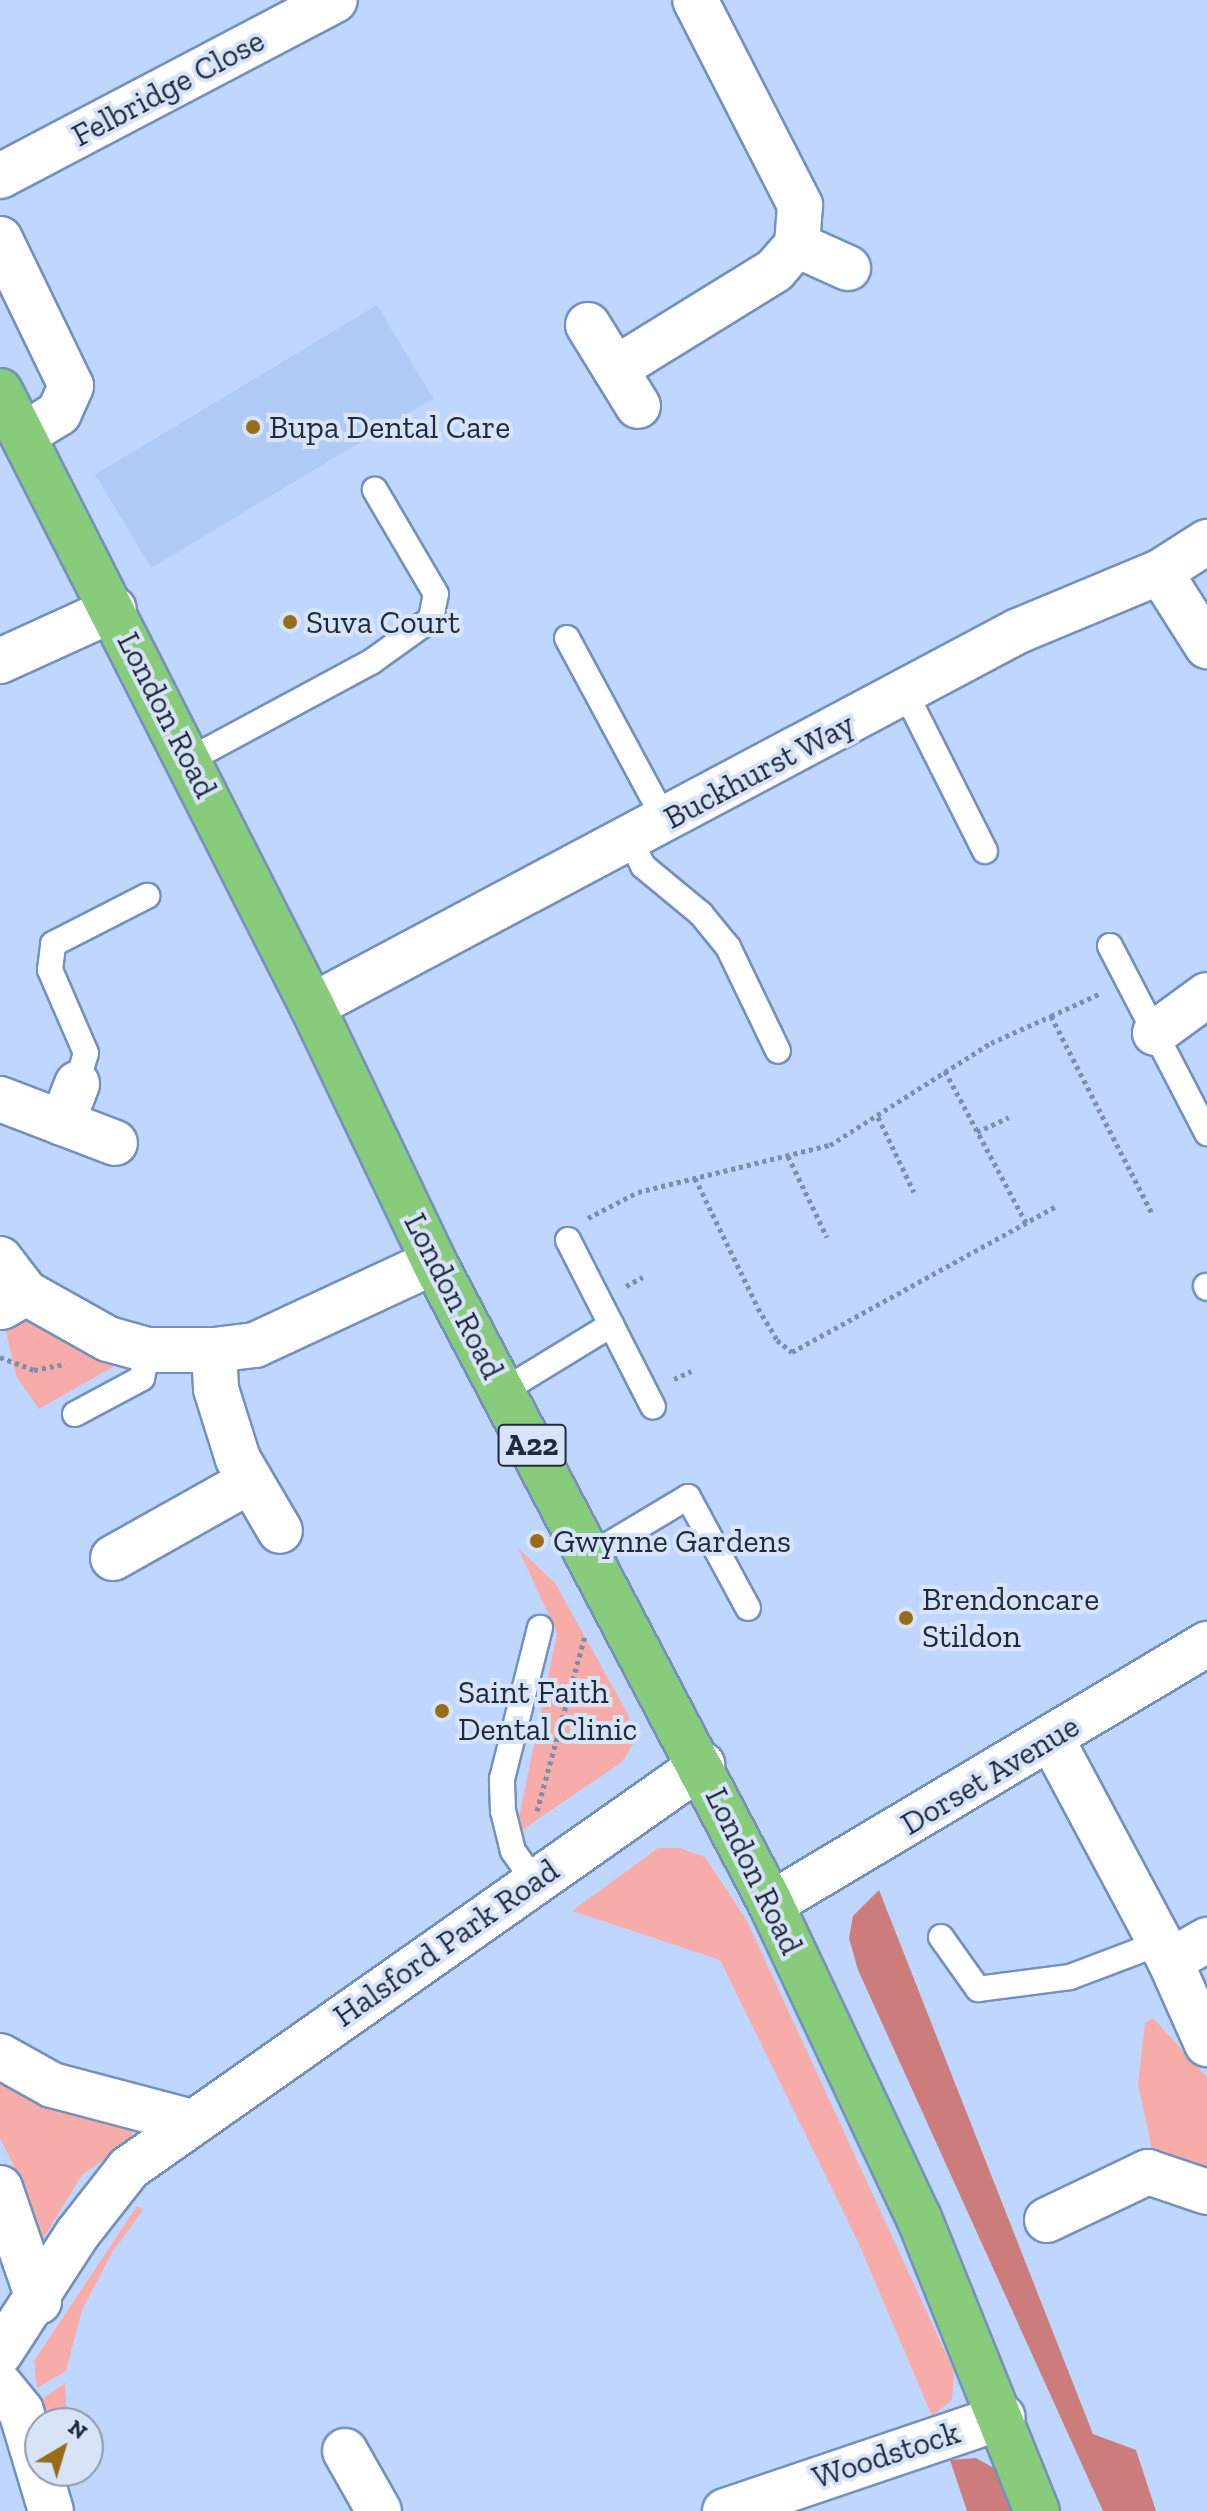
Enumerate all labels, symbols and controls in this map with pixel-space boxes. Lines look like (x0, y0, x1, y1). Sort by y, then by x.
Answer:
street label: Felbridge Close (65, 21, 271, 155)
place label: Bupa Dental Care (269, 408, 510, 446)
marker: Bupa Dental Care (244, 418, 262, 436)
place label: Suva Court (306, 603, 460, 641)
marker: Suva Court (281, 613, 299, 631)
street label: London Road (109, 626, 225, 804)
street label: Buckhurst Way (657, 705, 861, 837)
street label: London Road (396, 1207, 512, 1385)
road number: A22 (496, 1419, 568, 1471)
place label: Gwynne Gardens (553, 1522, 791, 1560)
marker: Gwynne Gardens (528, 1532, 546, 1550)
place label: Brendoncare Stildon (922, 1581, 1099, 1656)
marker: Brendoncare Stildon (897, 1609, 915, 1627)
place label: Saint Faith Dental Clinic (458, 1674, 637, 1749)
marker: Saint Faith Dental Clinic (433, 1702, 451, 1720)
street label: Dorset Avenue (894, 1707, 1086, 1843)
street label: London Road (697, 1781, 811, 1961)
street label: Halsford Park Road (326, 1851, 566, 2035)
north arrow (24, 2407, 104, 2487)
text: N (63, 2413, 93, 2445)
street label: Woodstock (808, 2413, 964, 2497)

